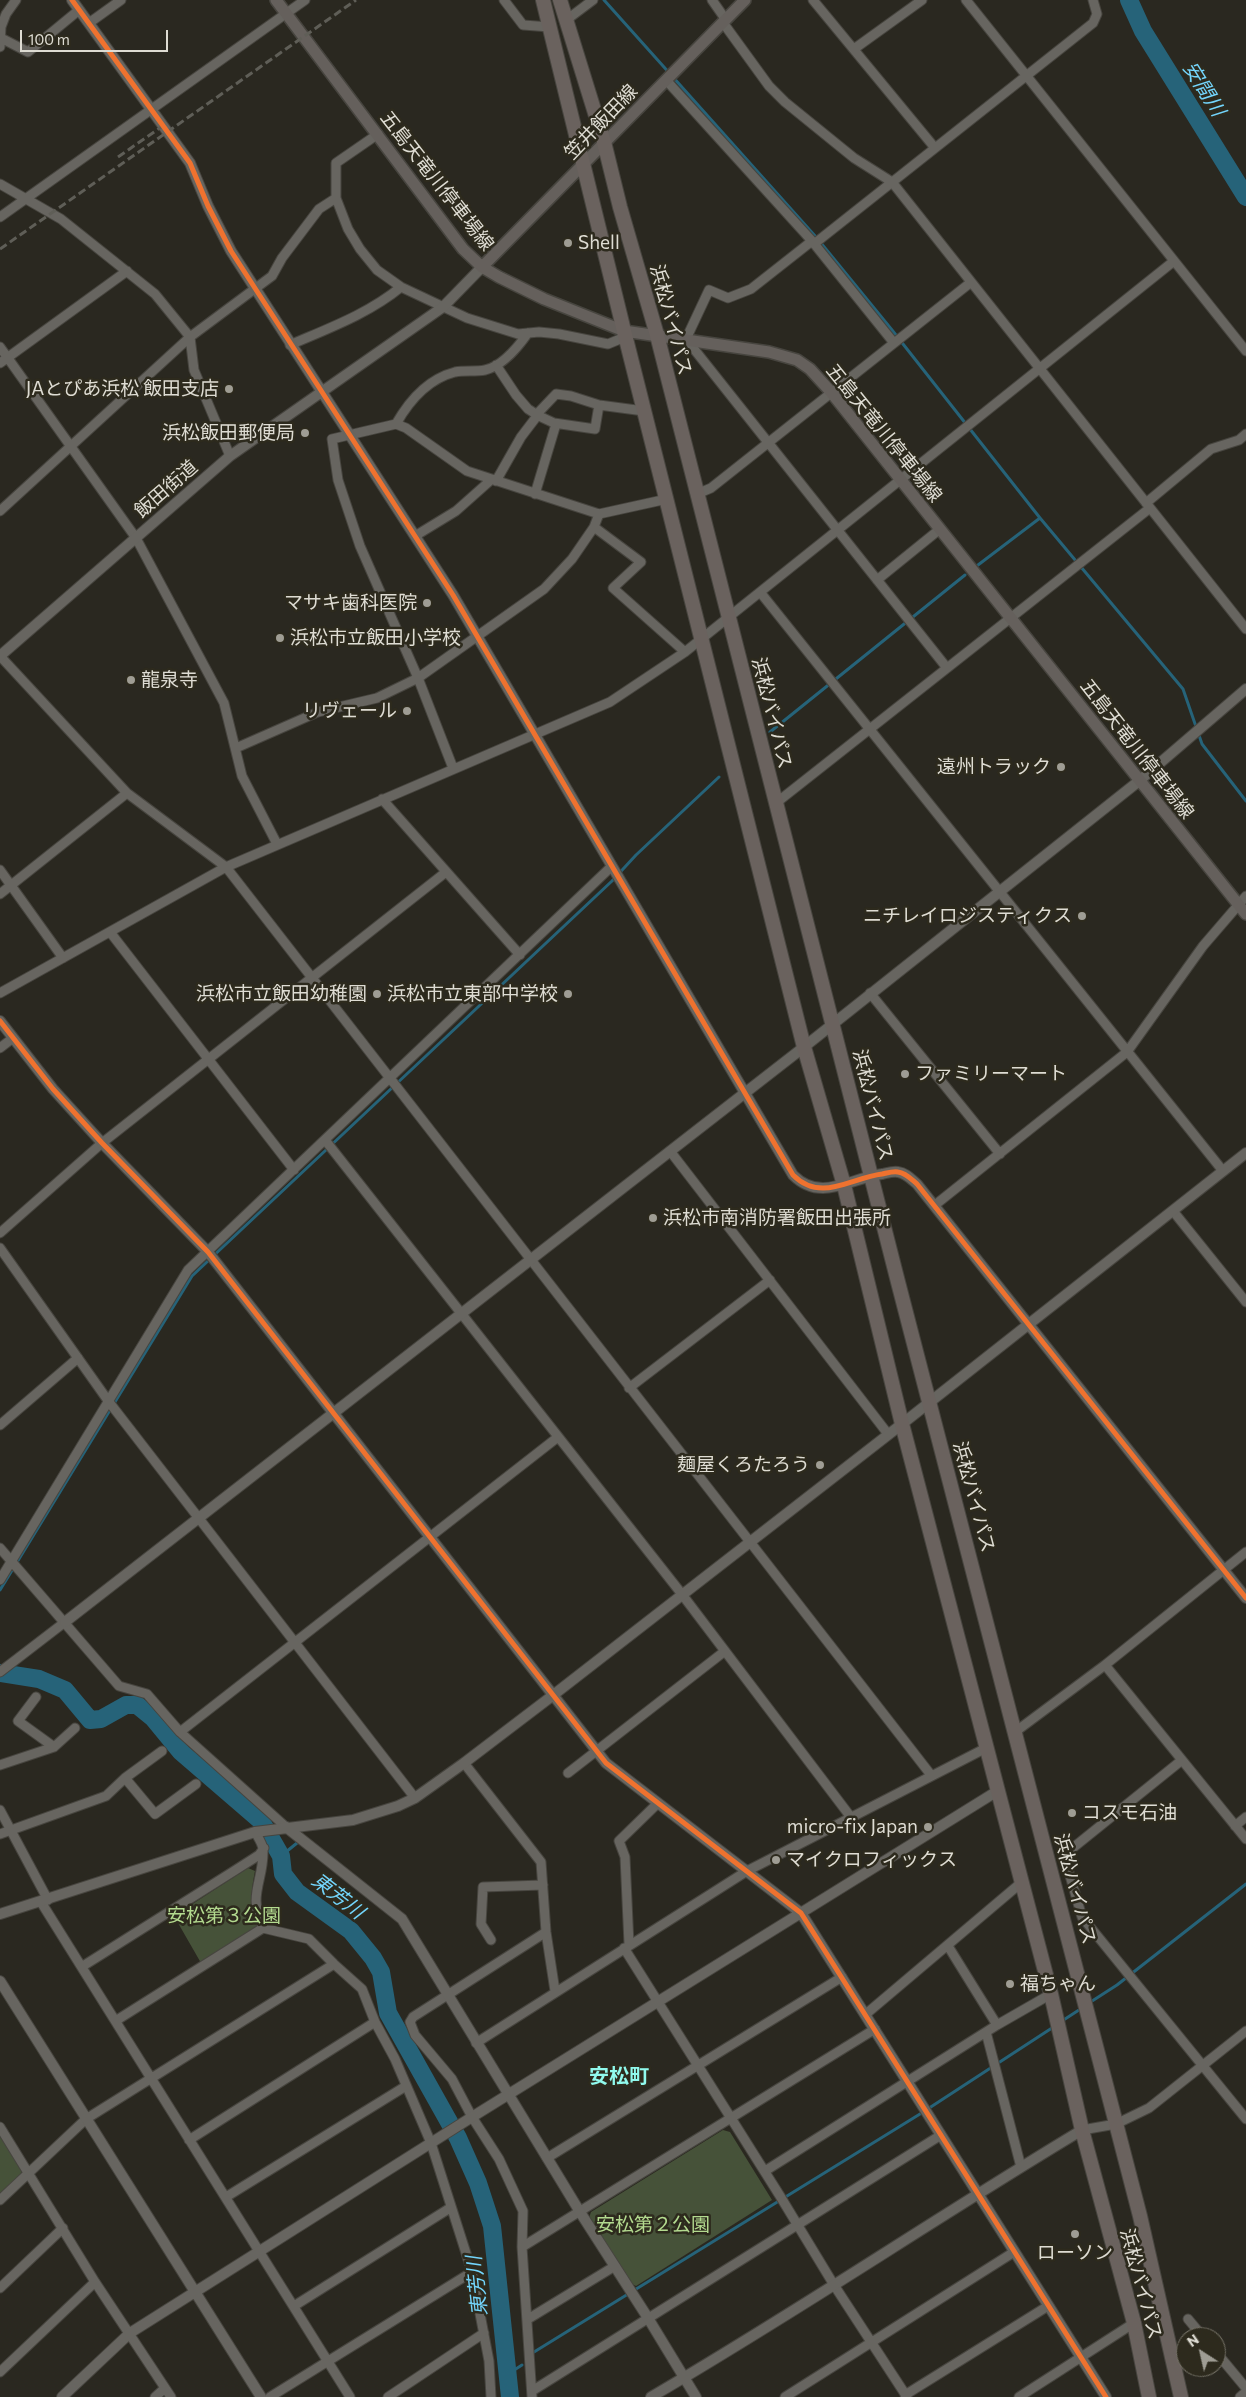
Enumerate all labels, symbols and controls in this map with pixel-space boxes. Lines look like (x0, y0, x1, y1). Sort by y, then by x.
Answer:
scale bar (22, 20, 170, 52)
text: 100 m (28, 30, 70, 48)
water label: 安間川 (1178, 57, 1230, 121)
street label: 笠井飯田線 (560, 80, 642, 164)
street label: 五島天竜川停車場線 (375, 107, 499, 255)
place label: Shell (578, 232, 620, 254)
marker: Shell (562, 237, 574, 249)
street label: 浜松バイパス (645, 262, 697, 378)
street label: 五島天竜川停車場線 (821, 359, 947, 507)
place label: JAとぴあ浜松 飯田支店 (26, 378, 219, 400)
marker: JAとぴあ浜松 飯田支店 (223, 383, 235, 395)
place label: 浜松飯田郵便局 (162, 422, 295, 444)
marker: 浜松飯田郵便局 (299, 427, 311, 439)
street label: 飯田街道 (130, 455, 202, 523)
place label: マサキ歯科医院 (284, 592, 417, 614)
marker: マサキ歯科医院 (421, 597, 433, 609)
place label: 浜松市立飯田小学校 (290, 627, 461, 649)
marker: 浜松市立飯田小学校 (274, 632, 286, 644)
street label: 浜松バイパス (747, 655, 797, 771)
place label: 龍泉寺 (141, 669, 198, 691)
marker: 龍泉寺 (125, 674, 137, 686)
street label: 五島天竜川停車場線 (1075, 675, 1199, 823)
place label: リヴェール (302, 700, 397, 722)
marker: リヴェール (401, 705, 413, 717)
place label: 遠州トラック (937, 756, 1051, 778)
marker: 遠州トラック (1055, 761, 1067, 773)
place label: ニチレイロジスティクス (863, 905, 1072, 927)
marker: ニチレイロジスティクス (1076, 910, 1088, 922)
place label: 浜松市立飯田幼稚園 (196, 983, 367, 1005)
place label: 浜松市立東部中学校 (387, 983, 558, 1005)
marker: 浜松市立飯田幼稚園 (371, 988, 383, 1000)
marker: 浜松市立東部中学校 (562, 988, 574, 1000)
street label: 浜松バイパス (848, 1047, 898, 1163)
place label: ファミリーマート (915, 1063, 1067, 1085)
marker: ファミリーマート (899, 1068, 911, 1080)
place label: 浜松市南消防署飯田出張所 (663, 1207, 891, 1229)
marker: 浜松市南消防署飯田出張所 (647, 1212, 659, 1224)
street label: 浜松バイパス (948, 1439, 1000, 1555)
place label: 麺屋くろたろう (677, 1454, 810, 1476)
marker: 麺屋くろたろう (814, 1459, 826, 1471)
place label: コスモ石油 (1082, 1802, 1177, 1824)
marker: コスモ石油 (1066, 1807, 1078, 1819)
place label: micro-fix Japan (787, 1816, 918, 1838)
marker: micro-fix Japan (922, 1821, 934, 1833)
street label: 浜松バイパス (1049, 1831, 1101, 1947)
place label: マイクロフィックス (786, 1849, 957, 1871)
marker: マイクロフィックス (770, 1854, 782, 1866)
water label: 東芳川 (307, 1868, 369, 1924)
park label: 安松第３公園 (167, 1905, 281, 1927)
place label: 福ちゃん (1020, 1973, 1096, 1995)
marker: 福ちゃん (1004, 1978, 1016, 1990)
district label: 安松町 (589, 2064, 649, 2088)
park label: 安松第２公園 (596, 2214, 710, 2236)
street label: 浜松バイパス (1115, 2226, 1167, 2342)
marker: ローソン (1069, 2228, 1081, 2240)
place label: ローソン (1037, 2242, 1113, 2264)
water label: 東芳川 (462, 2255, 492, 2317)
north arrow (1176, 2327, 1226, 2377)
text: N (1184, 2330, 1202, 2350)

